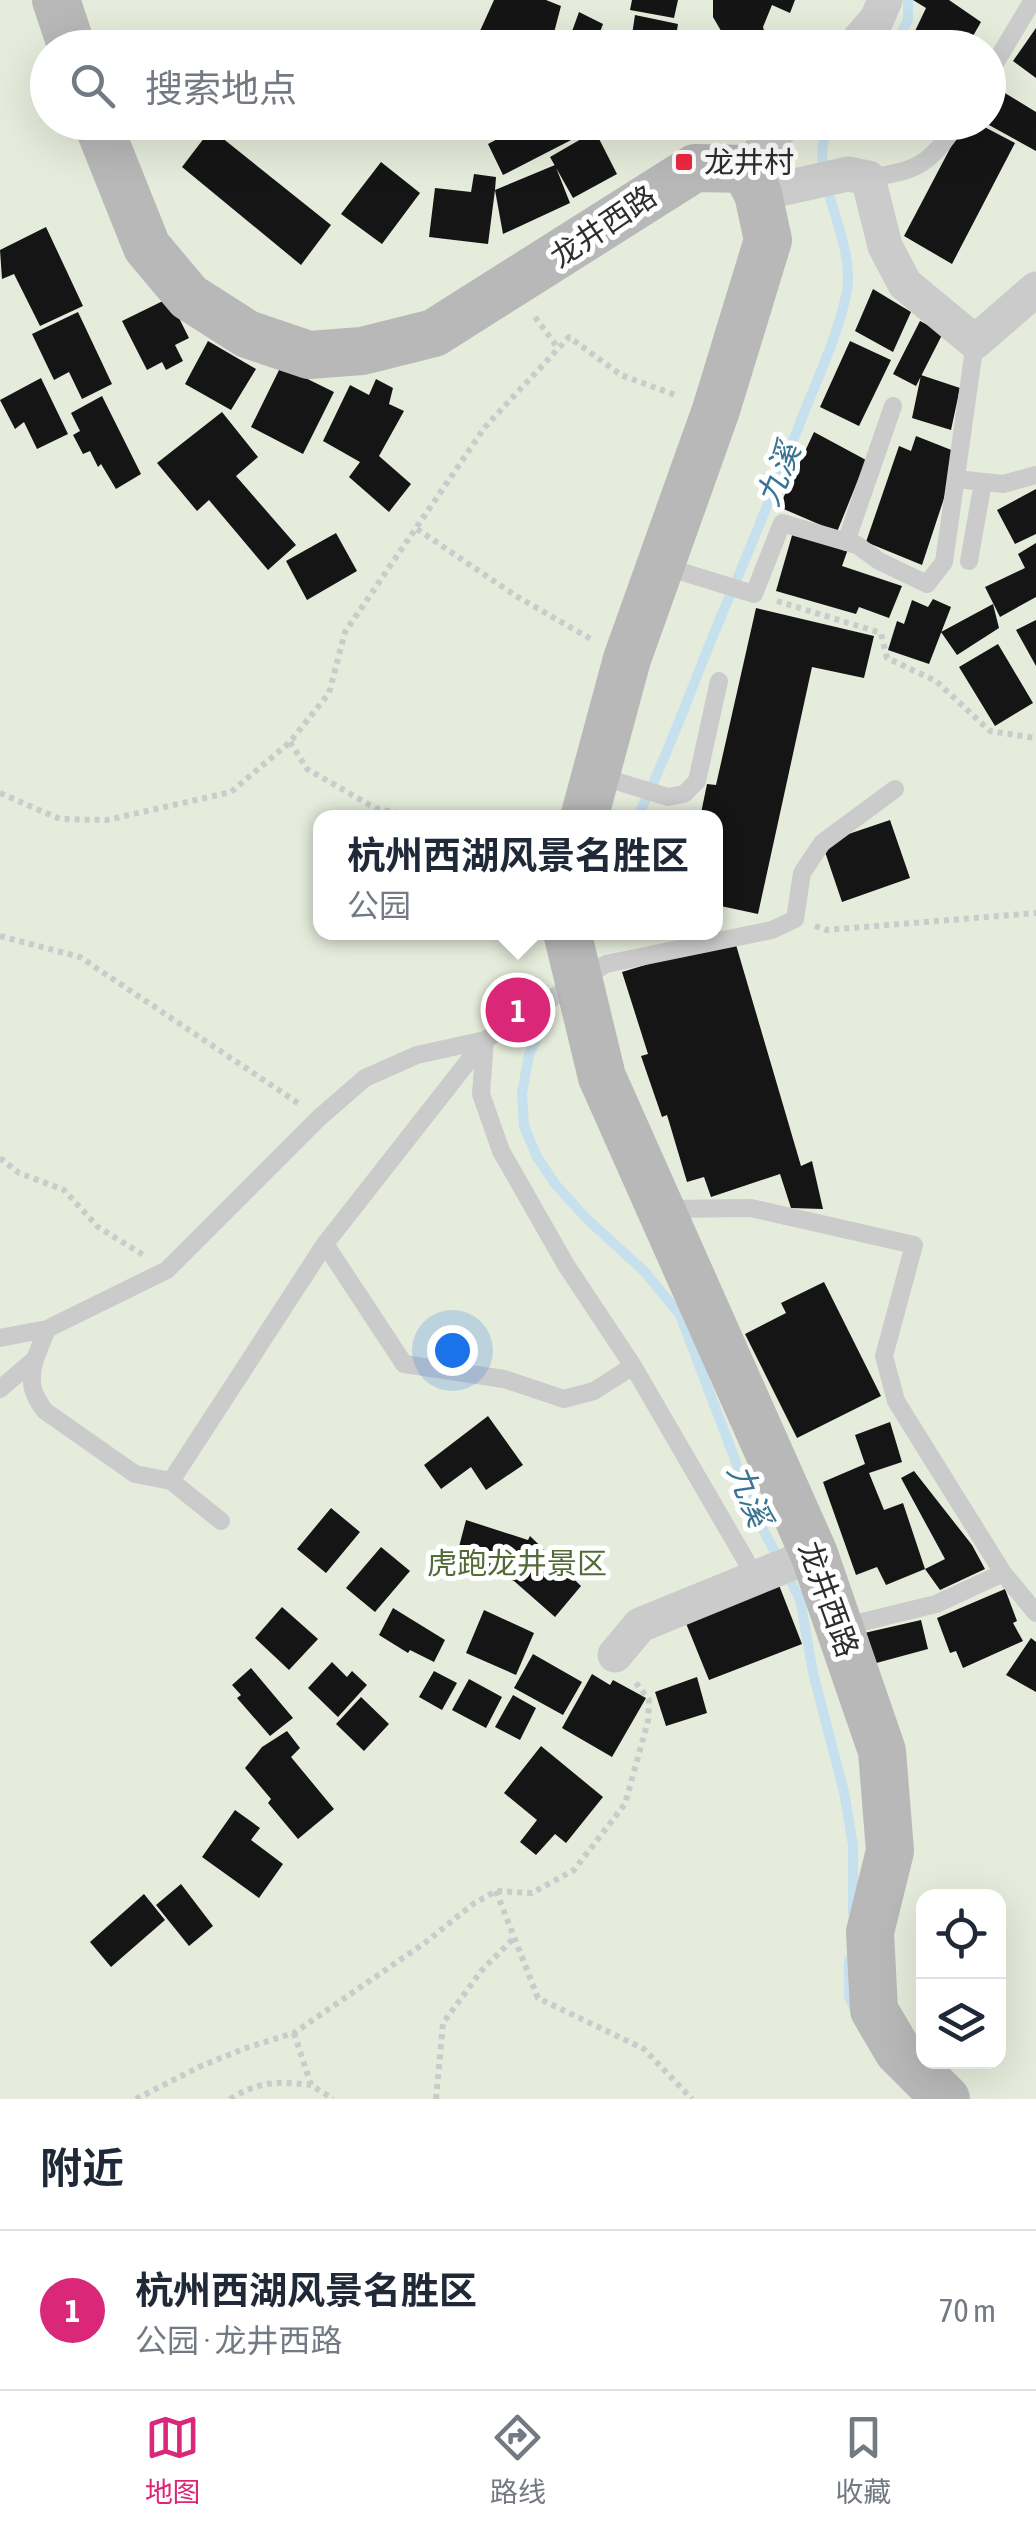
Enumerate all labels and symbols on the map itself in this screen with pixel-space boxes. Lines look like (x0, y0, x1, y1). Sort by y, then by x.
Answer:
place label: 龙井村 (704, 145, 794, 179)
marker: 龙井村 (673, 151, 695, 173)
street label: 龙井西路 (544, 178, 662, 274)
water label: 九溪 (749, 435, 808, 511)
pin: 1 (486, 972, 550, 1048)
your location (427, 1325, 478, 1376)
water label: 九溪 (721, 1458, 780, 1534)
street label: 龙井西路 (793, 1537, 865, 1661)
park label: 虎跑龙井景区 (427, 1546, 607, 1580)

